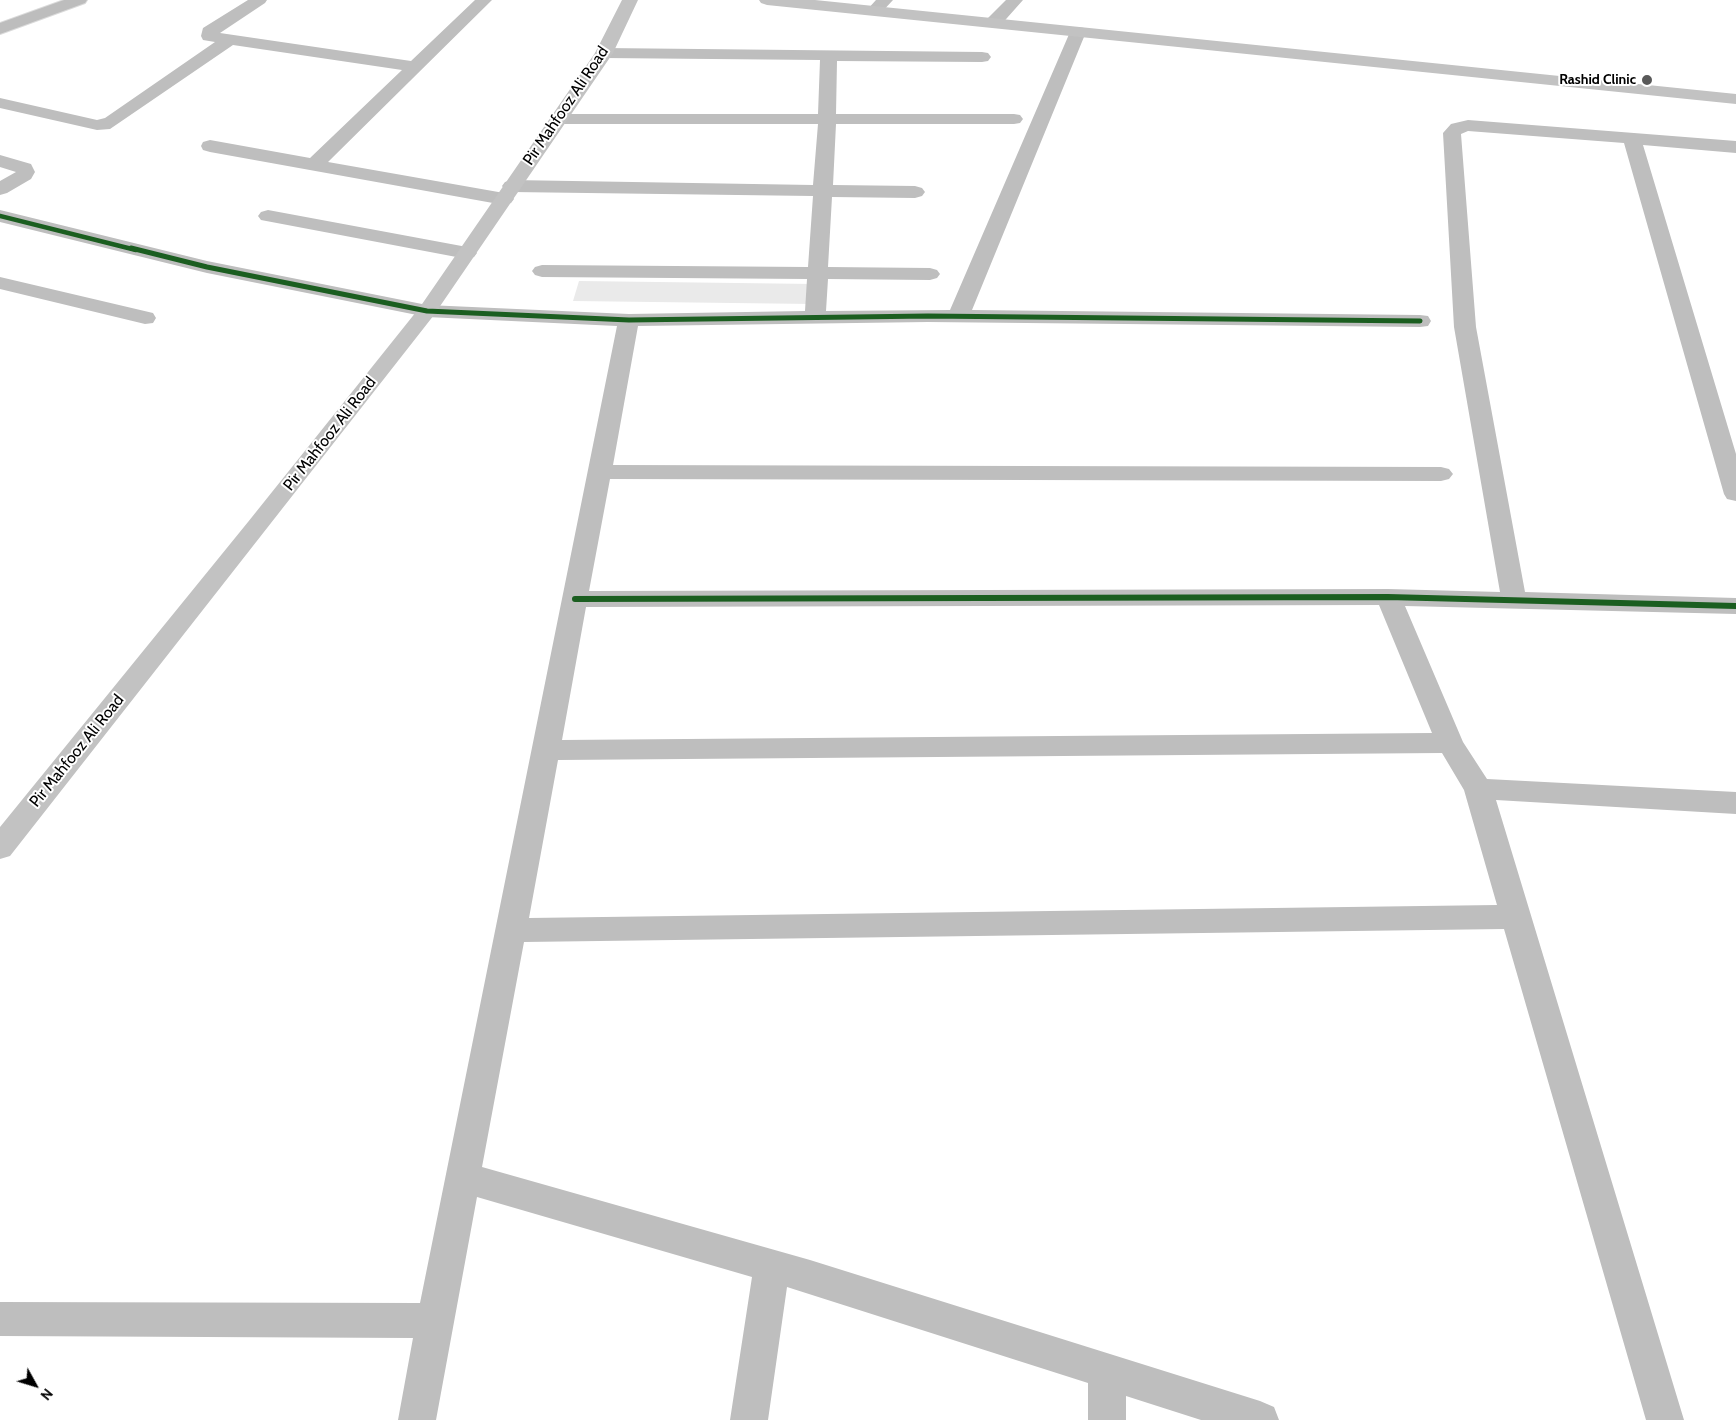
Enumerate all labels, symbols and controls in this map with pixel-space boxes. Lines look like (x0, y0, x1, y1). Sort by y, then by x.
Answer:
street label: Pir Mahfooz Ali Road (519, 43, 613, 169)
place label: Rashid Clinic (1559, 72, 1636, 88)
marker: Rashid Clinic (1640, 73, 1654, 87)
street label: Pir Mahfooz Ali Road (280, 373, 380, 495)
street label: Pir Mahfooz Ali Road (26, 691, 128, 811)
north arrow (10, 1360, 60, 1410)
text: N (37, 1385, 57, 1404)

